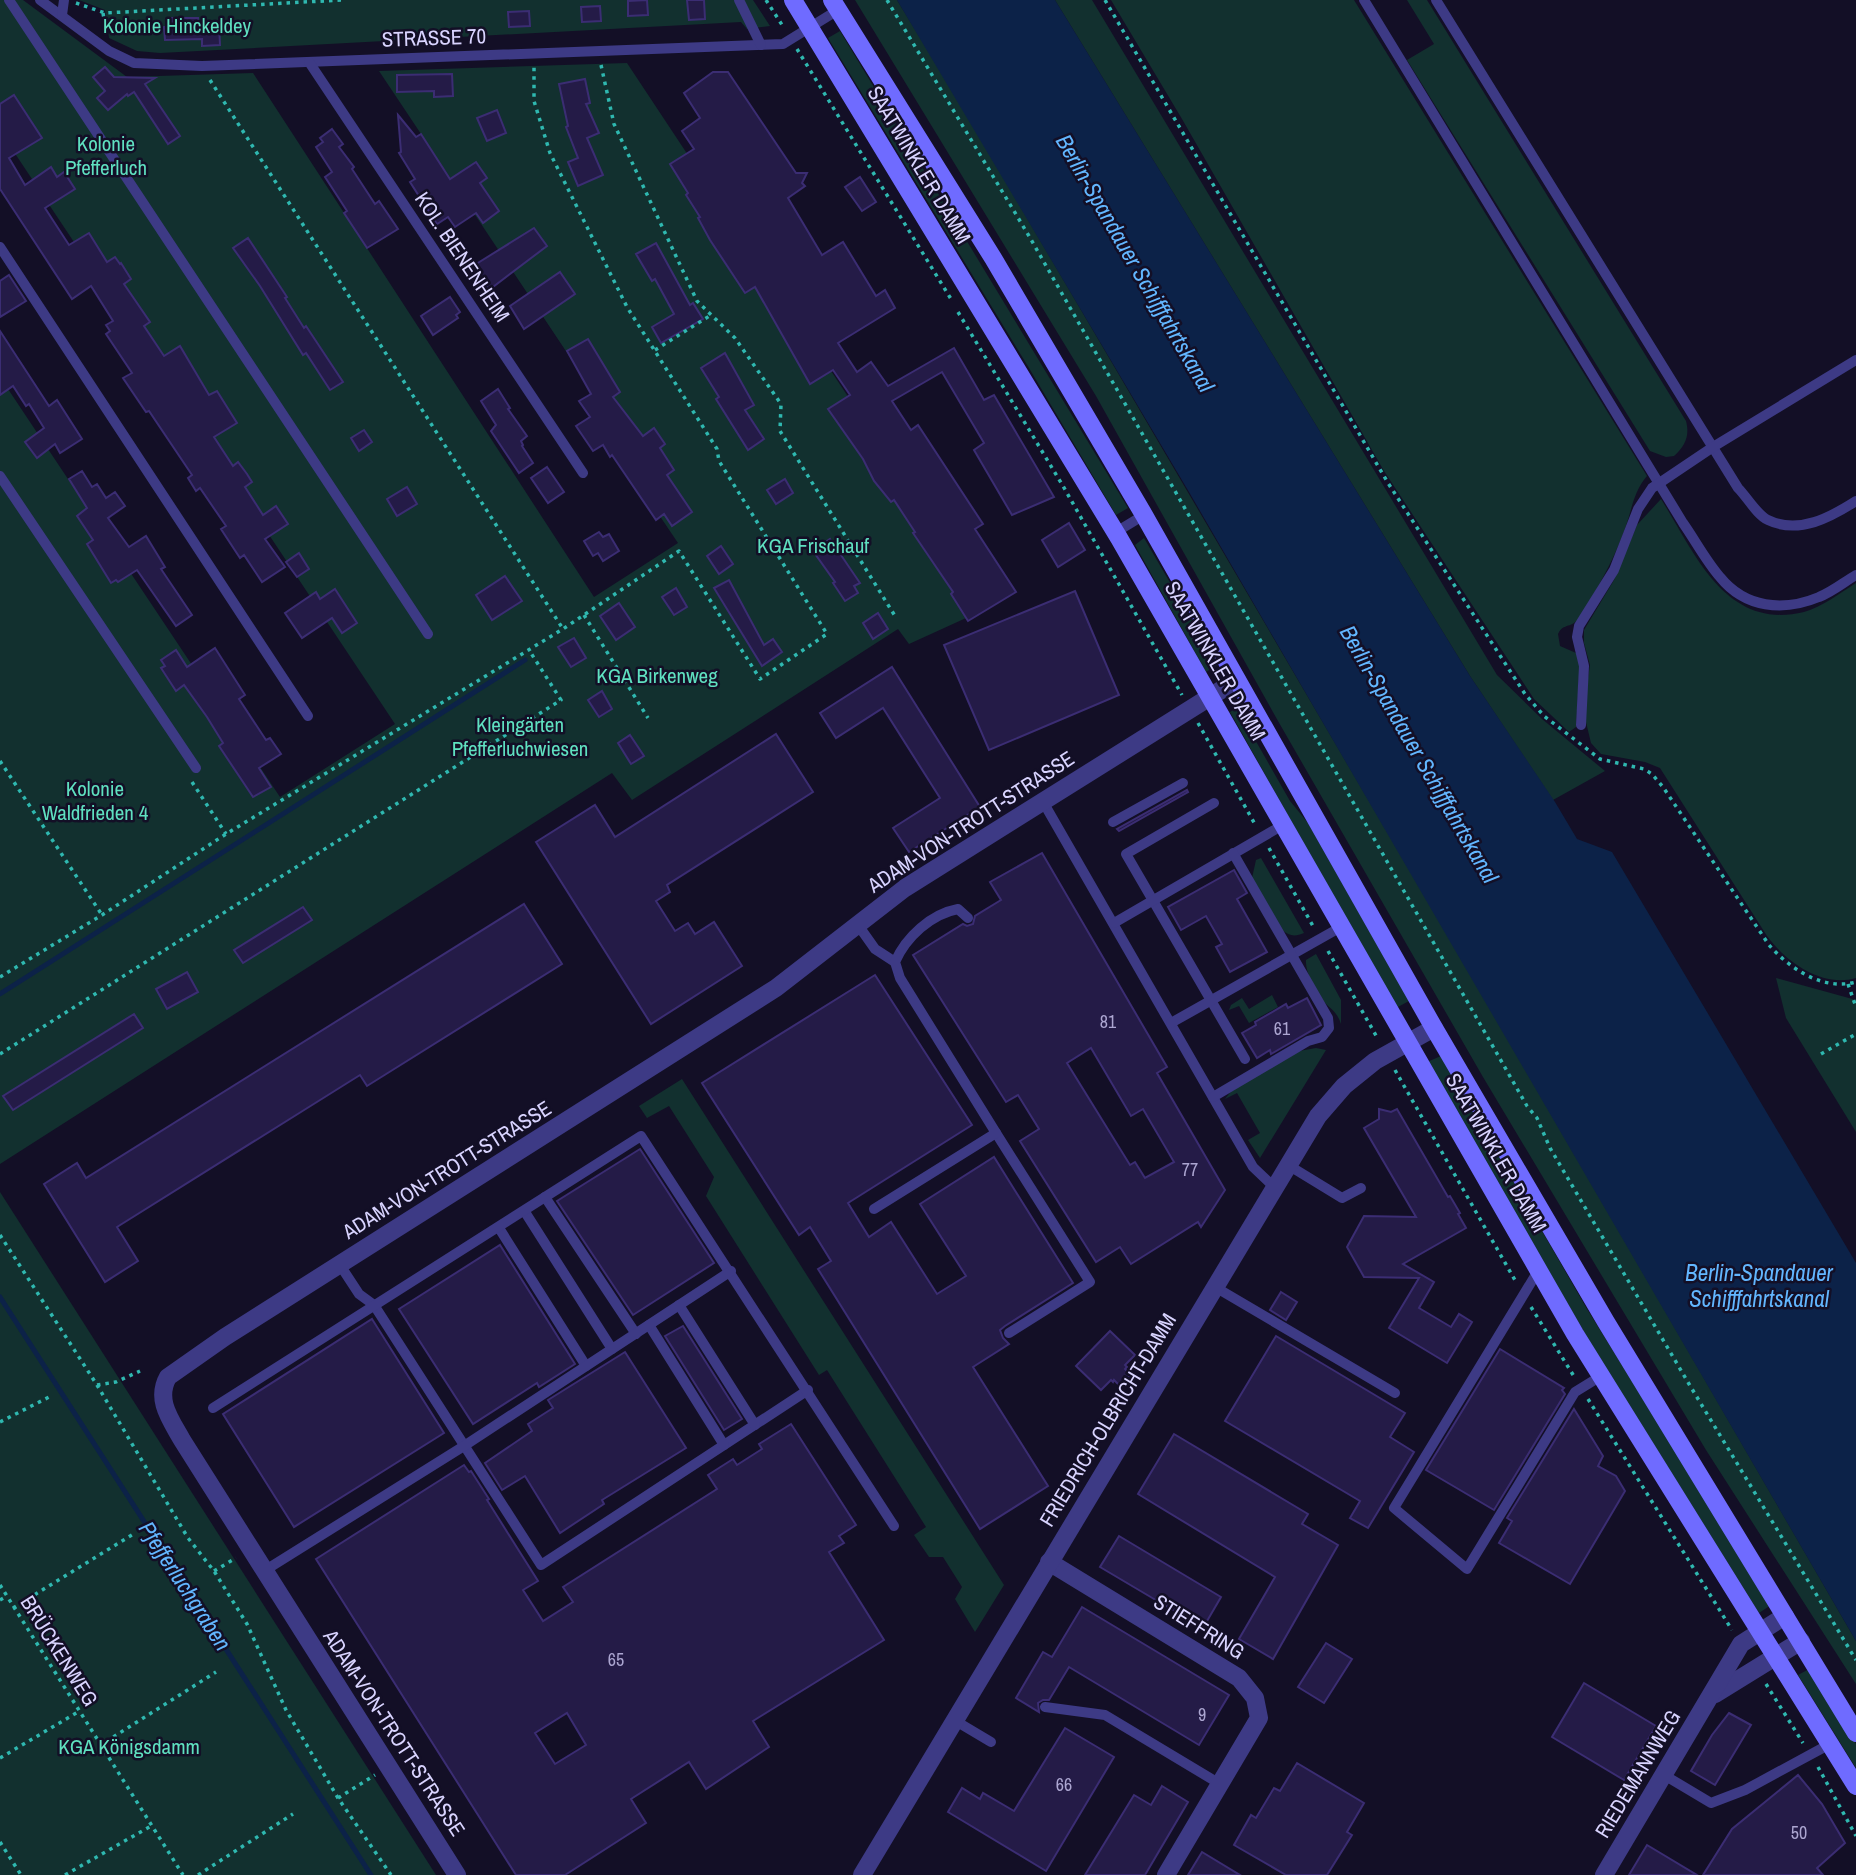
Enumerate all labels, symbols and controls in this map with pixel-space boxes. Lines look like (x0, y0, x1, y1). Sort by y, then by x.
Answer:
park label: Kolonie Hinckeldey (103, 11, 252, 40)
street label: STRASSE 70 (381, 21, 487, 54)
street label: SAATWINKLER DAMM (861, 80, 978, 249)
water label: Berlin-Spandauer Schifffahrtskanal (1049, 128, 1222, 398)
park label: Kolonie Pfefferluch (65, 129, 147, 182)
street label: KOL. BIENENHEIM (408, 186, 517, 328)
park label: KGA Frischauf (757, 531, 869, 560)
street label: SAATWINKLER DAMM (1158, 576, 1273, 746)
water label: Berlin-Spandauer Schifffahrtskanal (1333, 619, 1506, 889)
park label: KGA Birkenweg (596, 661, 718, 690)
park label: Kleingärten Pfefferluchwiesen (452, 710, 588, 763)
street label: ADAM-VON-TROTT-STRASSE (861, 744, 1080, 900)
park label: Kolonie Waldfrieden 4 (42, 774, 149, 827)
house number: 81 (1100, 1009, 1117, 1034)
house number: 61 (1274, 1016, 1291, 1041)
street label: SAATWINKLER DAMM (1439, 1068, 1554, 1238)
street label: ADAM-VON-TROTT-STRASSE (336, 1093, 557, 1246)
house number: 77 (1182, 1157, 1198, 1182)
water label: Berlin-Spandauer Schifffahrtskanal (1685, 1257, 1834, 1314)
street label: FRIEDRICH-OLBRICHT-DAMM (1032, 1308, 1183, 1532)
water label: Pfefferluchgraben (132, 1515, 239, 1656)
street label: STIEFFRING (1148, 1587, 1250, 1666)
street label: BRÜCKENWEG (14, 1590, 105, 1712)
street label: ADAM-VON-TROTT-STRASSE (316, 1623, 472, 1842)
house number: 65 (608, 1647, 624, 1672)
house number: 9 (1198, 1702, 1206, 1727)
street label: RIEDEMANNWEG (1588, 1704, 1687, 1843)
park label: KGA Königsdamm (58, 1732, 200, 1761)
house number: 66 (1056, 1772, 1072, 1797)
house number: 50 (1791, 1820, 1807, 1845)

